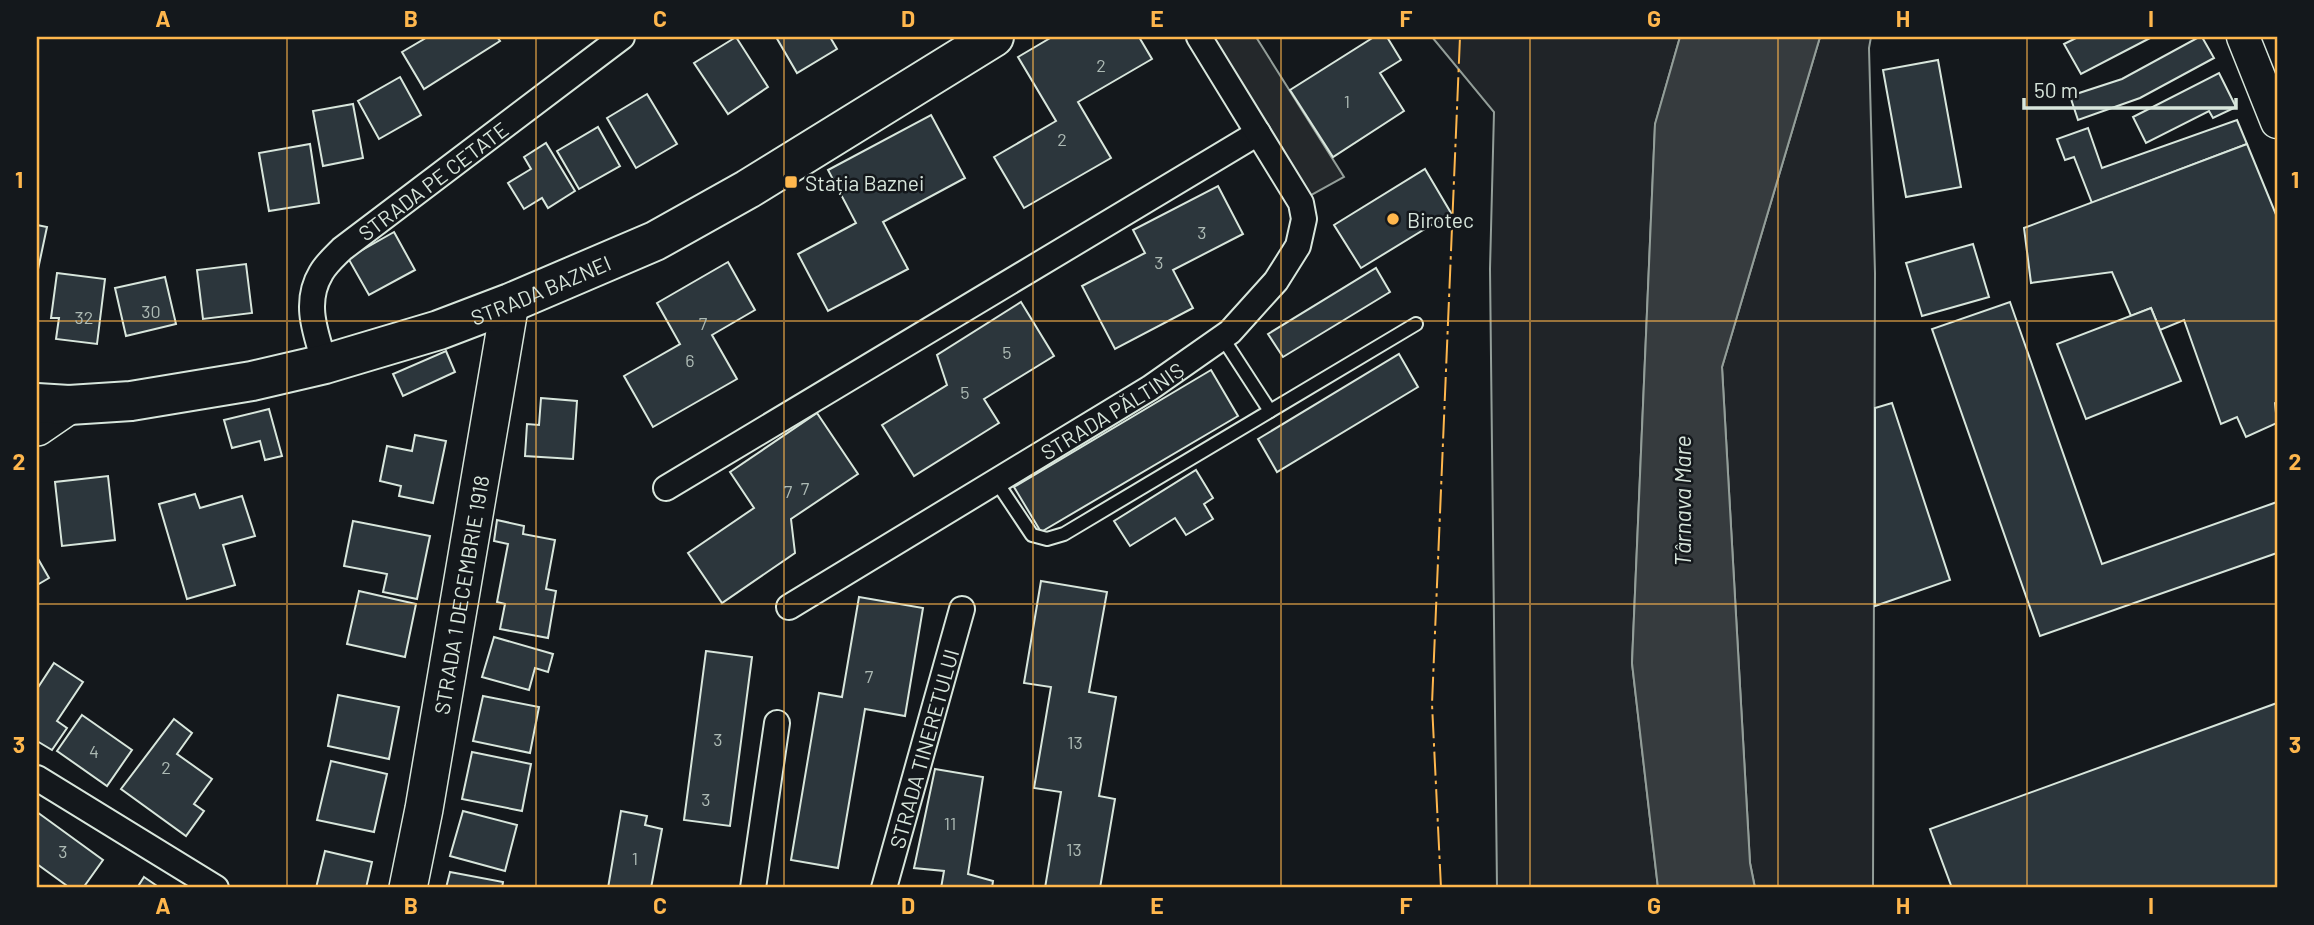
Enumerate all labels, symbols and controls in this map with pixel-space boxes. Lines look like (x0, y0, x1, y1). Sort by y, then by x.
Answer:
text: A (155, 4, 171, 32)
text: B (404, 4, 418, 32)
text: C (653, 4, 667, 32)
text: D (901, 4, 915, 32)
text: E (1150, 4, 1164, 32)
text: F (1400, 4, 1413, 32)
text: G (1647, 4, 1661, 32)
text: H (1896, 4, 1910, 32)
text: I (2148, 4, 2154, 32)
house number: 2 (1096, 54, 1106, 76)
scale bar (2024, 66, 2235, 110)
text: 50 m (2034, 77, 2078, 102)
house number: 1 (1344, 90, 1350, 112)
street label: STRADA PE CETATE (353, 116, 513, 245)
house number: 2 (1057, 128, 1067, 150)
text: 1 (15, 165, 23, 193)
text: 1 (2291, 165, 2299, 193)
place label: Stația Baznei (805, 170, 924, 195)
marker: Stația Baznei (783, 174, 799, 190)
place label: Birotec (1407, 207, 1474, 232)
marker: Birotec (1385, 211, 1401, 227)
house number: 3 (1197, 221, 1207, 243)
street label: STRADA BAZNEI (467, 249, 614, 329)
house number: 3 (1154, 251, 1164, 273)
house number: 30 (141, 300, 161, 322)
house number: 32 (75, 306, 93, 328)
house number: 7 (699, 312, 708, 334)
house number: 5 (1002, 341, 1012, 363)
house number: 6 (685, 349, 695, 371)
street label: STRADA PĂLTINIȘ (1036, 356, 1188, 464)
house number: 5 (960, 381, 970, 403)
water label: Târnava Mare (1668, 436, 1696, 566)
text: 2 (13, 447, 25, 475)
text: 2 (2289, 447, 2301, 475)
street label: STRADA 1 DECEMBRIE 1918 (428, 473, 493, 716)
house number: 7 (801, 477, 810, 499)
house number: 7 (784, 480, 793, 502)
street label: STRADA TINERETULUI (883, 646, 963, 851)
house number: 7 (865, 665, 874, 687)
house number: 3 (713, 728, 723, 750)
text: 3 (13, 730, 25, 758)
text: 3 (2289, 730, 2301, 758)
house number: 13 (1067, 731, 1083, 753)
house number: 4 (89, 740, 99, 762)
house number: 2 (161, 756, 171, 778)
house number: 3 (701, 788, 711, 810)
house number: 11 (944, 812, 956, 834)
house number: 13 (1066, 838, 1082, 860)
house number: 3 (58, 840, 68, 862)
house number: 1 (632, 847, 638, 869)
text: A (155, 891, 171, 919)
text: B (404, 891, 418, 919)
text: C (653, 891, 667, 919)
text: D (901, 891, 915, 919)
text: E (1150, 891, 1164, 919)
text: F (1400, 891, 1413, 919)
text: G (1647, 891, 1661, 919)
text: H (1896, 891, 1910, 919)
text: I (2148, 891, 2154, 919)

